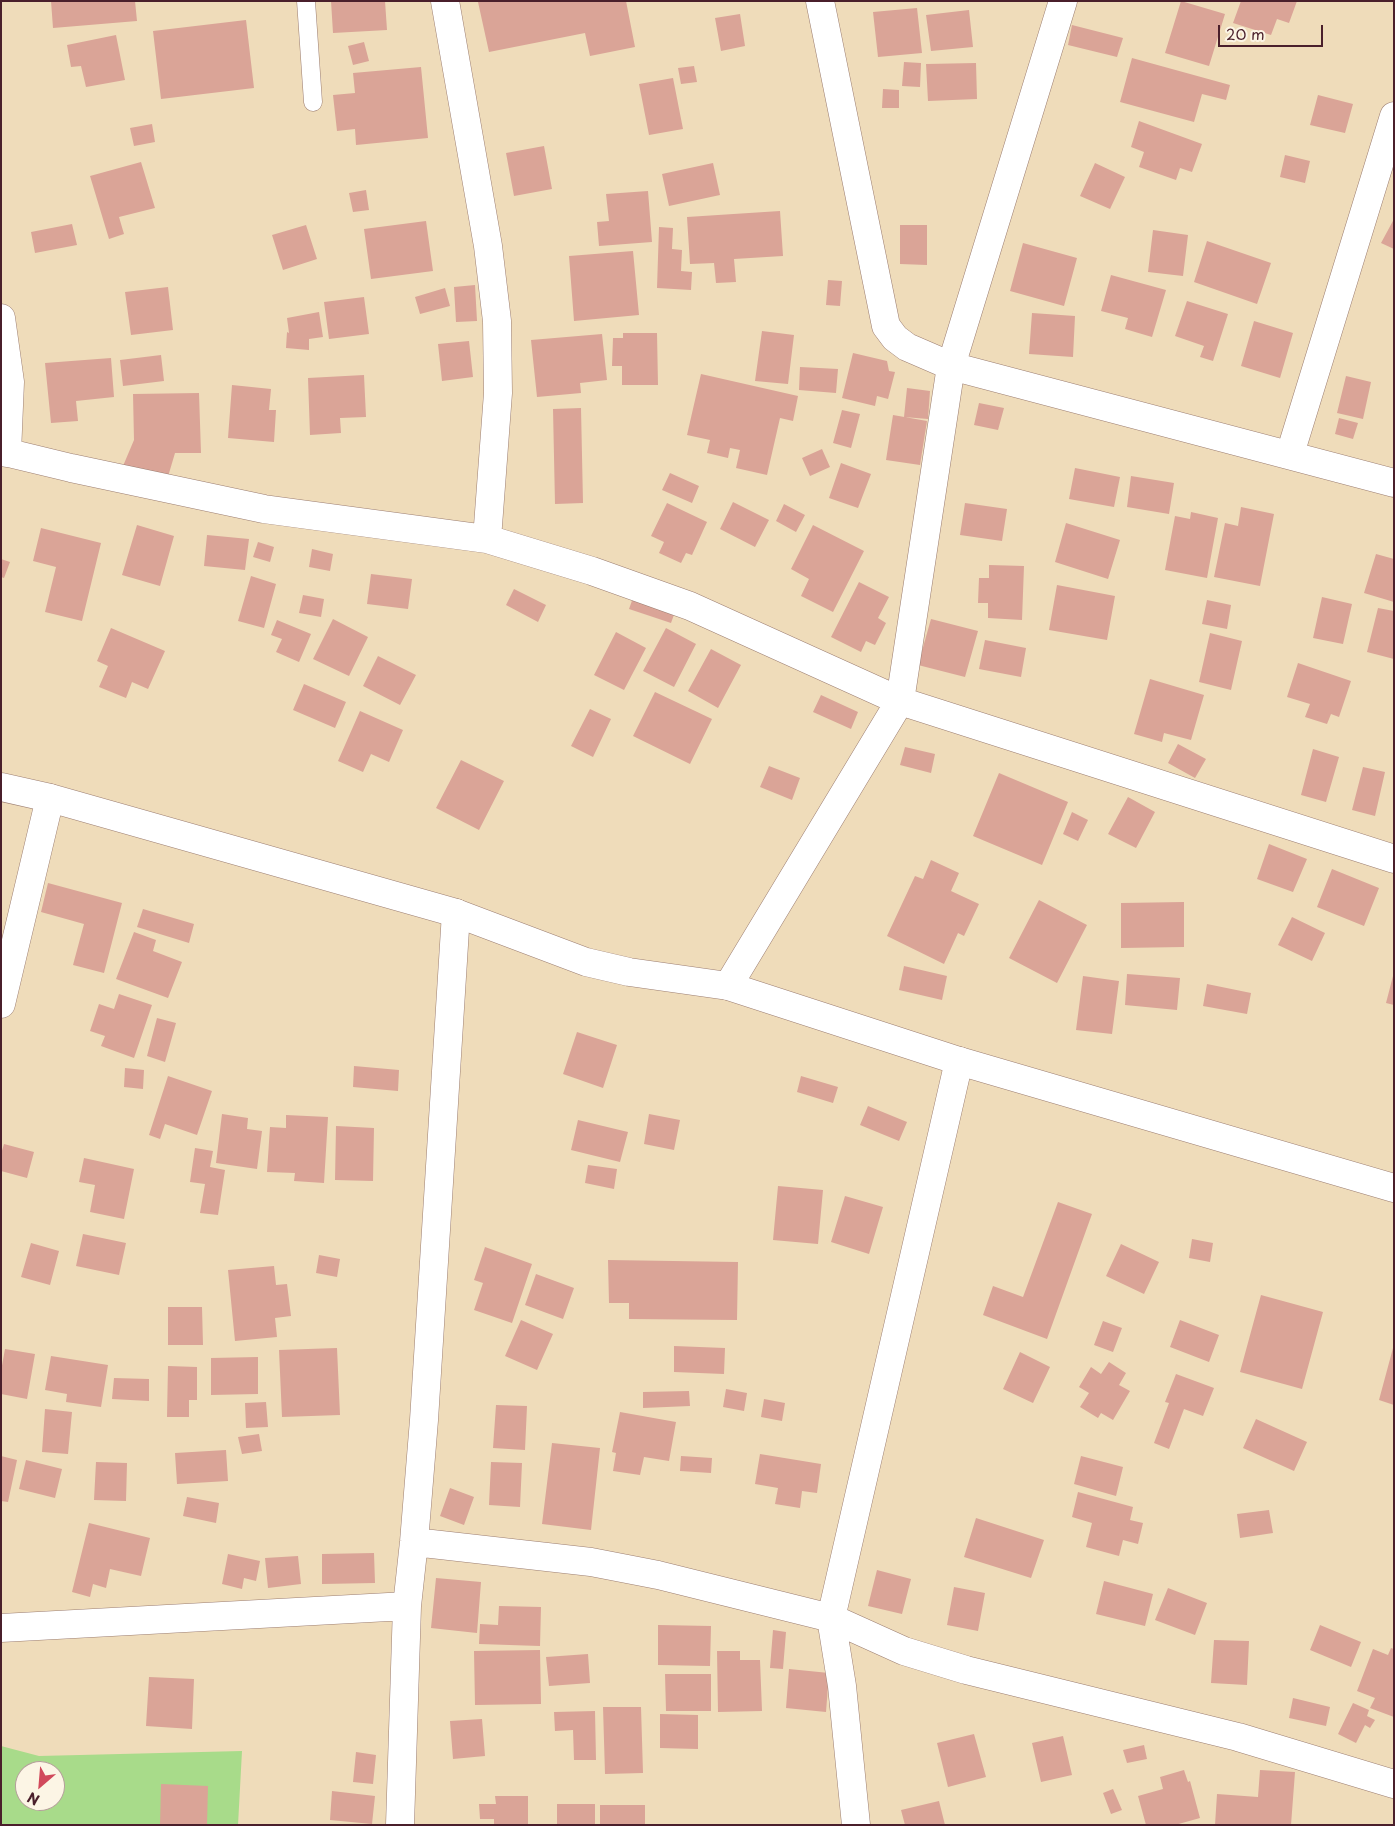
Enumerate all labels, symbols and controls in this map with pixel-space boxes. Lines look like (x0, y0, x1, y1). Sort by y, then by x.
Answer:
scale bar (1220, 15, 1325, 47)
text: 20 m (1226, 22, 1265, 45)
north arrow (15, 1761, 65, 1811)
text: N (24, 1787, 43, 1811)

